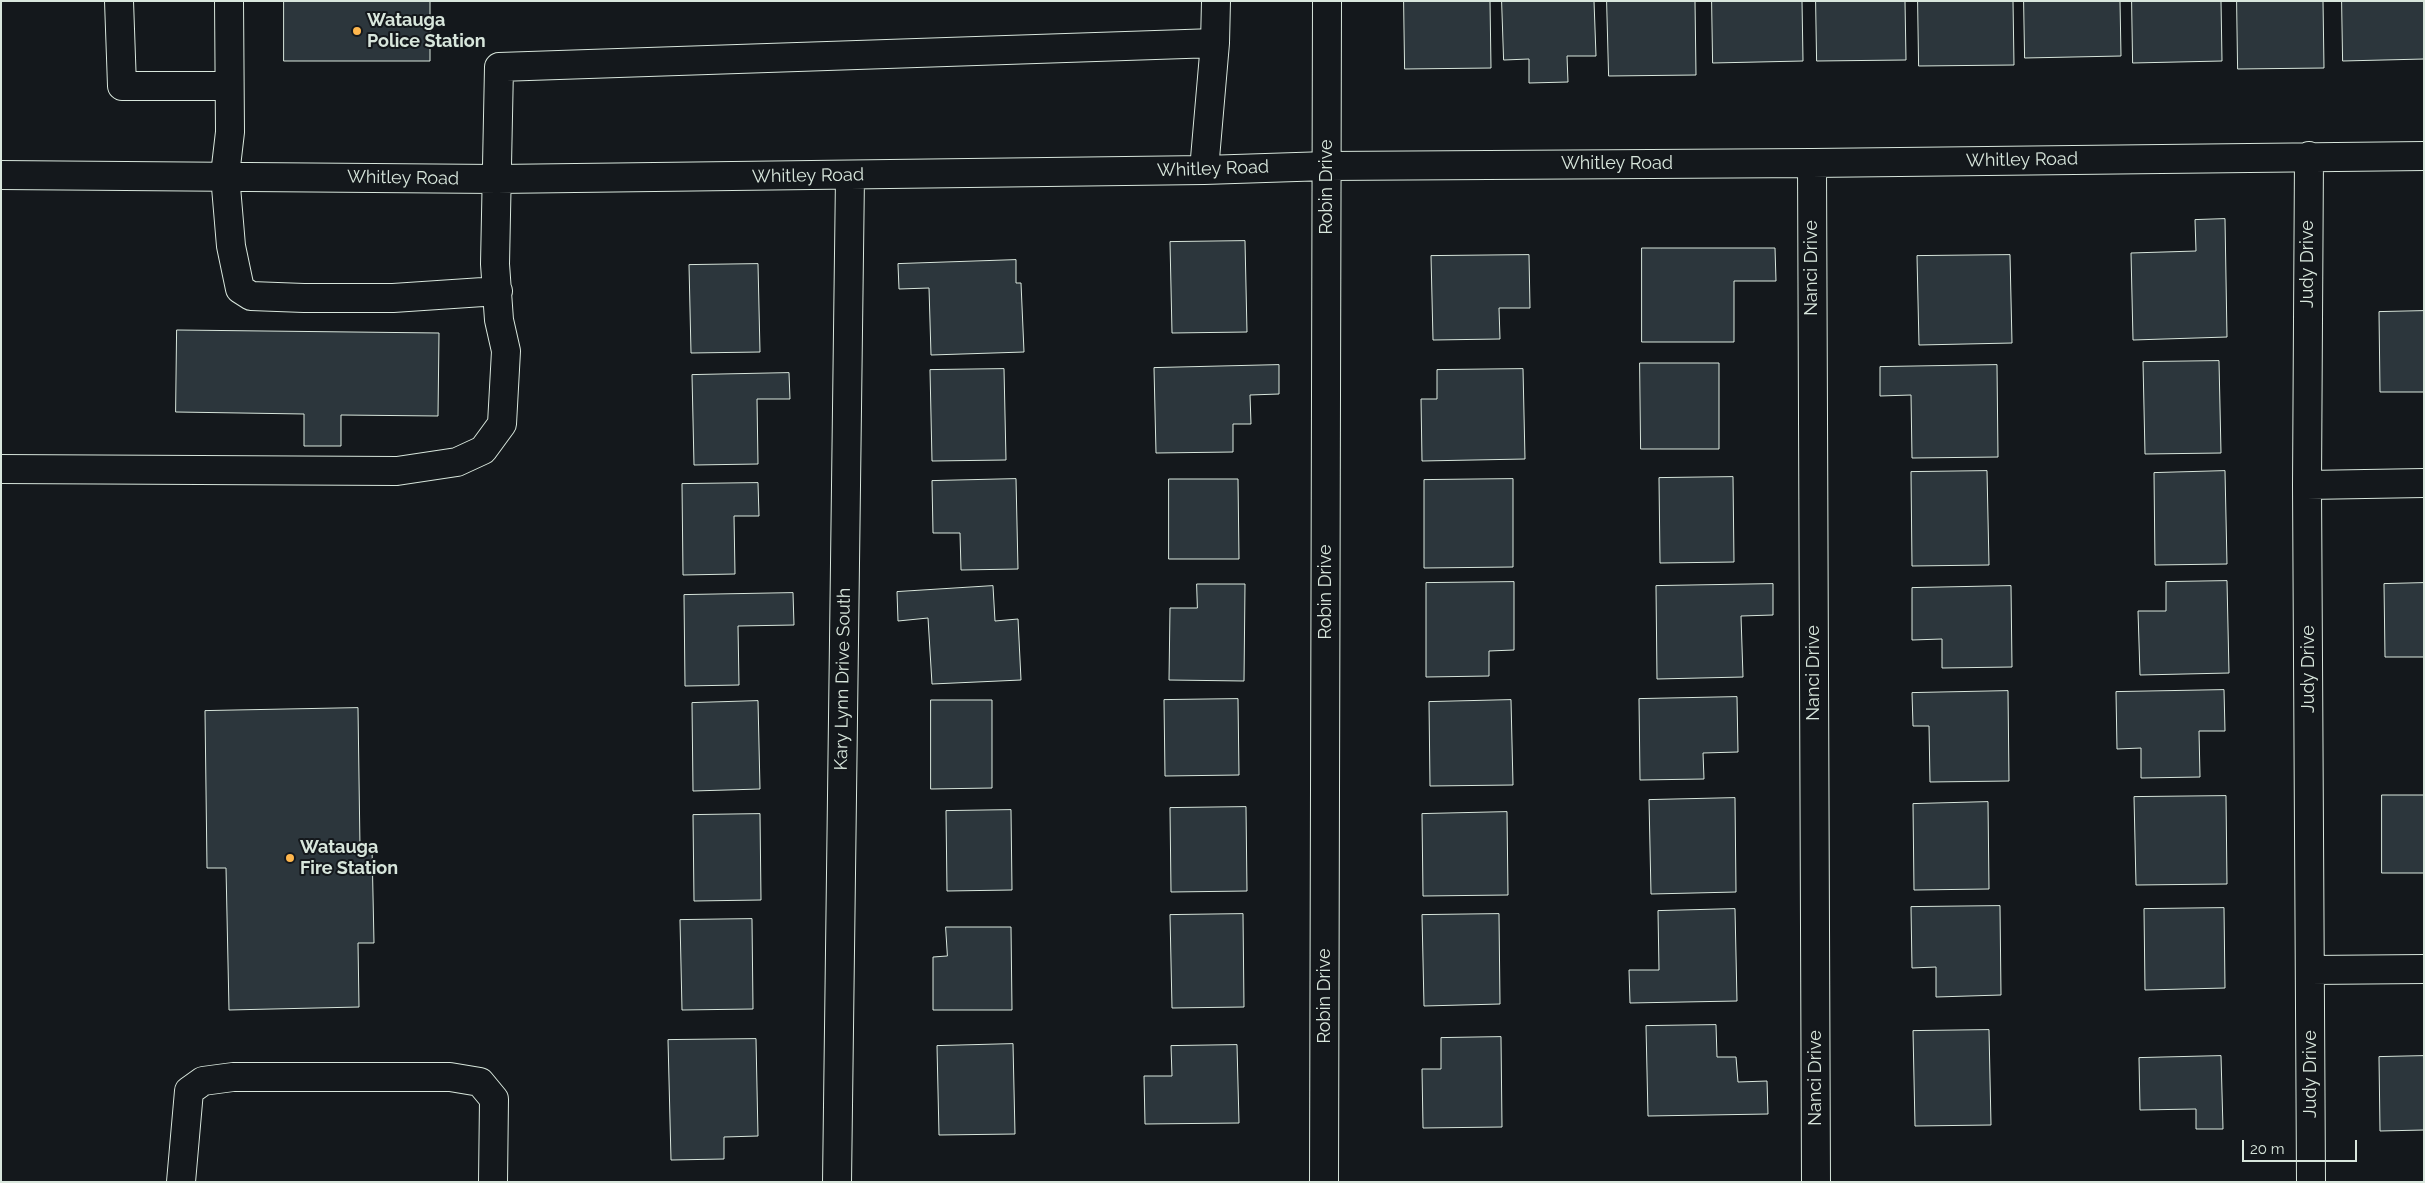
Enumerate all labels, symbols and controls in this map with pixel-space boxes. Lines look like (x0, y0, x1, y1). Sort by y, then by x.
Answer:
place label: Watauga Police Station (367, 10, 486, 52)
marker: Watauga Police Station (351, 25, 363, 37)
street label: Robin Drive (1316, 139, 1338, 235)
street label: Whitley Road (1966, 148, 2078, 172)
street label: Whitley Road (1561, 153, 1673, 175)
street label: Whitley Road (1157, 156, 1269, 182)
street label: Whitley Road (752, 164, 864, 188)
street label: Whitley Road (347, 166, 459, 190)
street label: Nanci Drive (1801, 220, 1823, 316)
street label: Judy Drive (2297, 220, 2319, 308)
street label: Robin Drive (1315, 544, 1337, 640)
street label: Kary Lynn Drive South (831, 587, 855, 771)
street label: Nanci Drive (1803, 625, 1825, 721)
street label: Judy Drive (2298, 625, 2320, 713)
place label: Watauga Fire Station (300, 837, 398, 880)
marker: Watauga Fire Station (284, 852, 296, 864)
street label: Robin Drive (1314, 948, 1336, 1044)
street label: Nanci Drive (1805, 1030, 1827, 1126)
street label: Judy Drive (2300, 1030, 2322, 1118)
scale bar (2245, 1130, 2360, 1162)
text: 20 m (2250, 1140, 2285, 1158)

